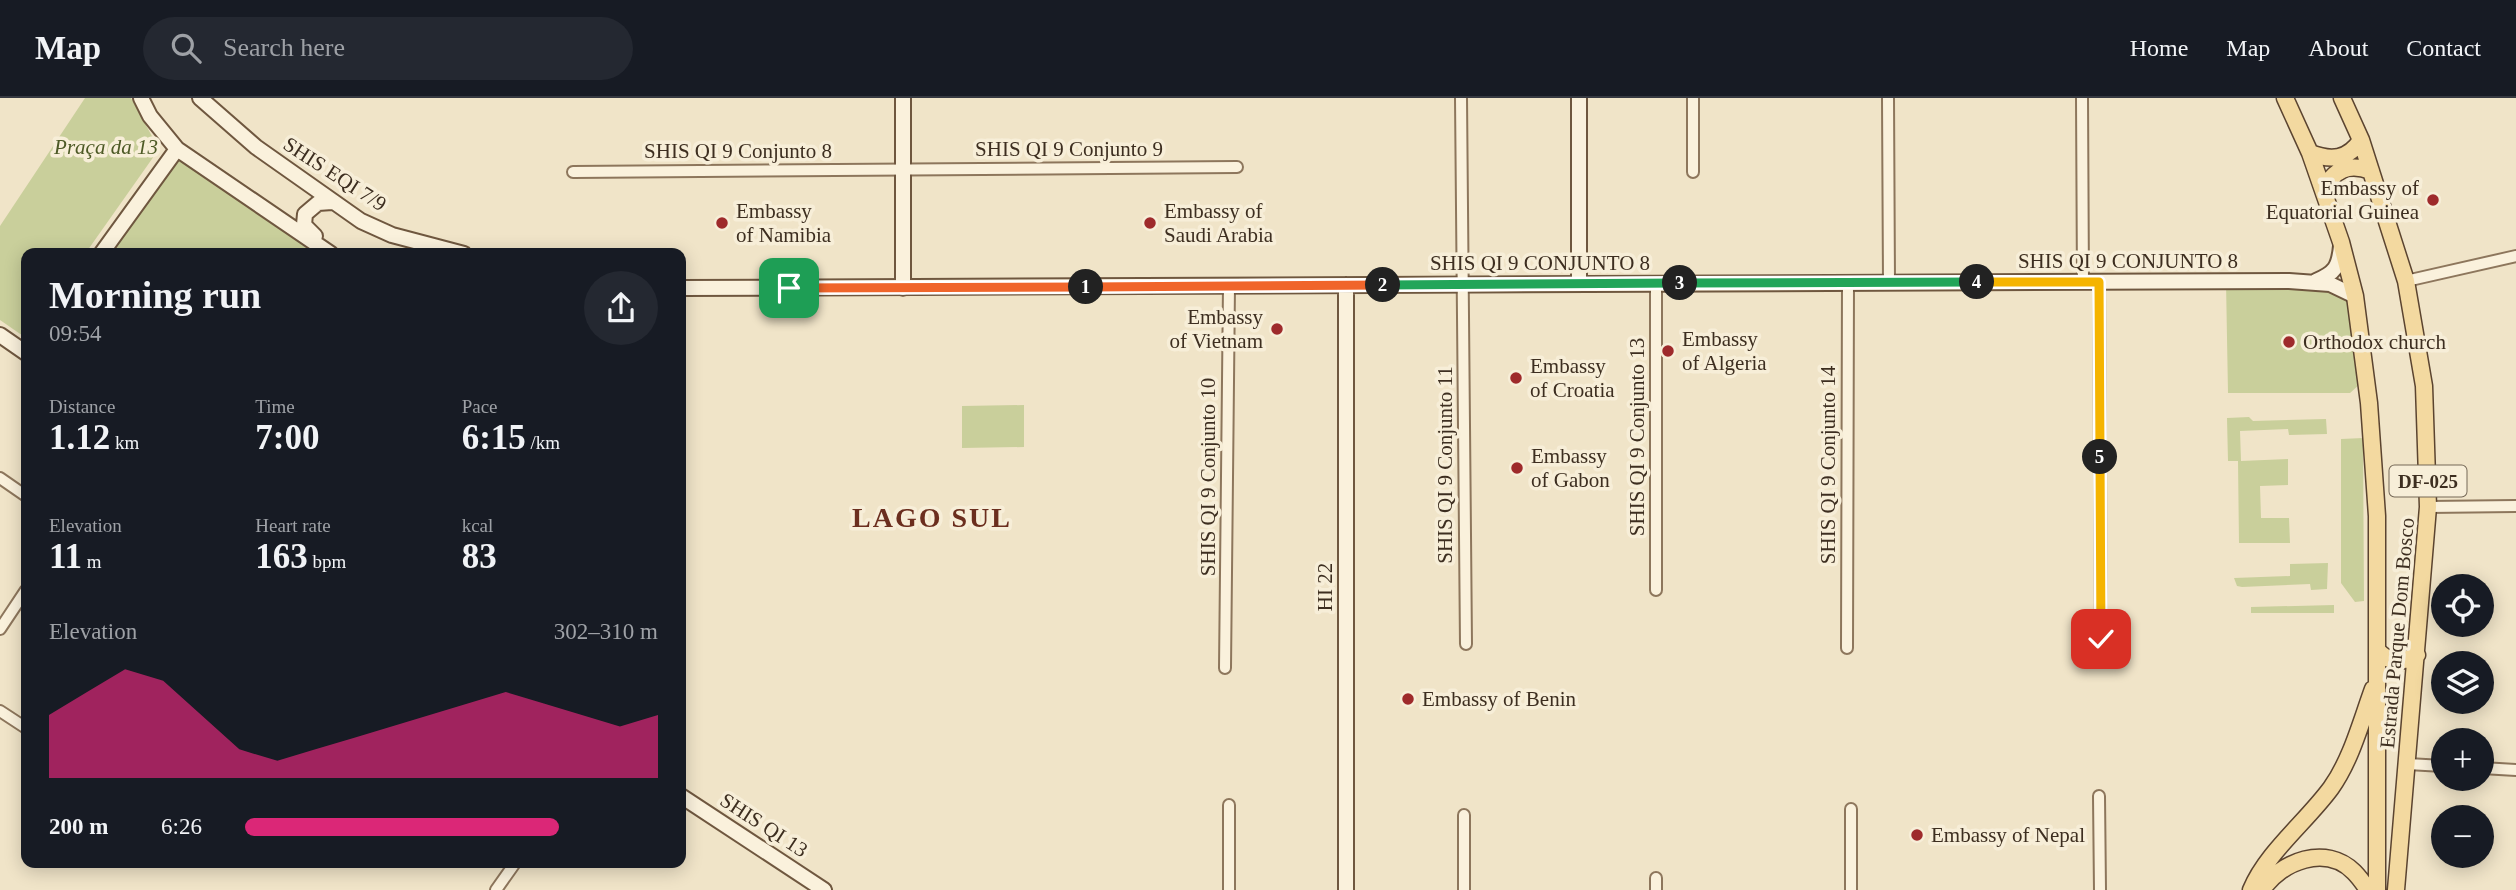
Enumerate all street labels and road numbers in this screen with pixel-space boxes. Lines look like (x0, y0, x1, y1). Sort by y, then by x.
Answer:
street label: SHIS EQI 7/9 (279, 132, 391, 216)
street label: SHIS QI 9 Conjunto 9 (975, 137, 1163, 161)
street label: SHIS QI 9 Conjunto 8 (644, 139, 832, 163)
street label: SHIS QI 9 CONJUNTO 8 (2018, 249, 2238, 273)
street label: SHIS QI 9 CONJUNTO 8 (1430, 251, 1650, 275)
street label: SHIS QI 9 Conjunto 13 (1625, 338, 1649, 536)
street label: SHIS QI 9 Conjunto 14 (1816, 365, 1840, 564)
street label: SHIS QI 9 Conjunto 11 (1433, 366, 1457, 564)
street label: SHIS QI 9 Conjunto 10 (1196, 378, 1220, 576)
road number: DF-025 (2390, 466, 2466, 496)
street label: Estrada Parque Dom Bosco (2375, 517, 2419, 749)
street label: HI 22 (1313, 563, 1337, 611)
street label: SHIS QI 13 (716, 788, 812, 862)

